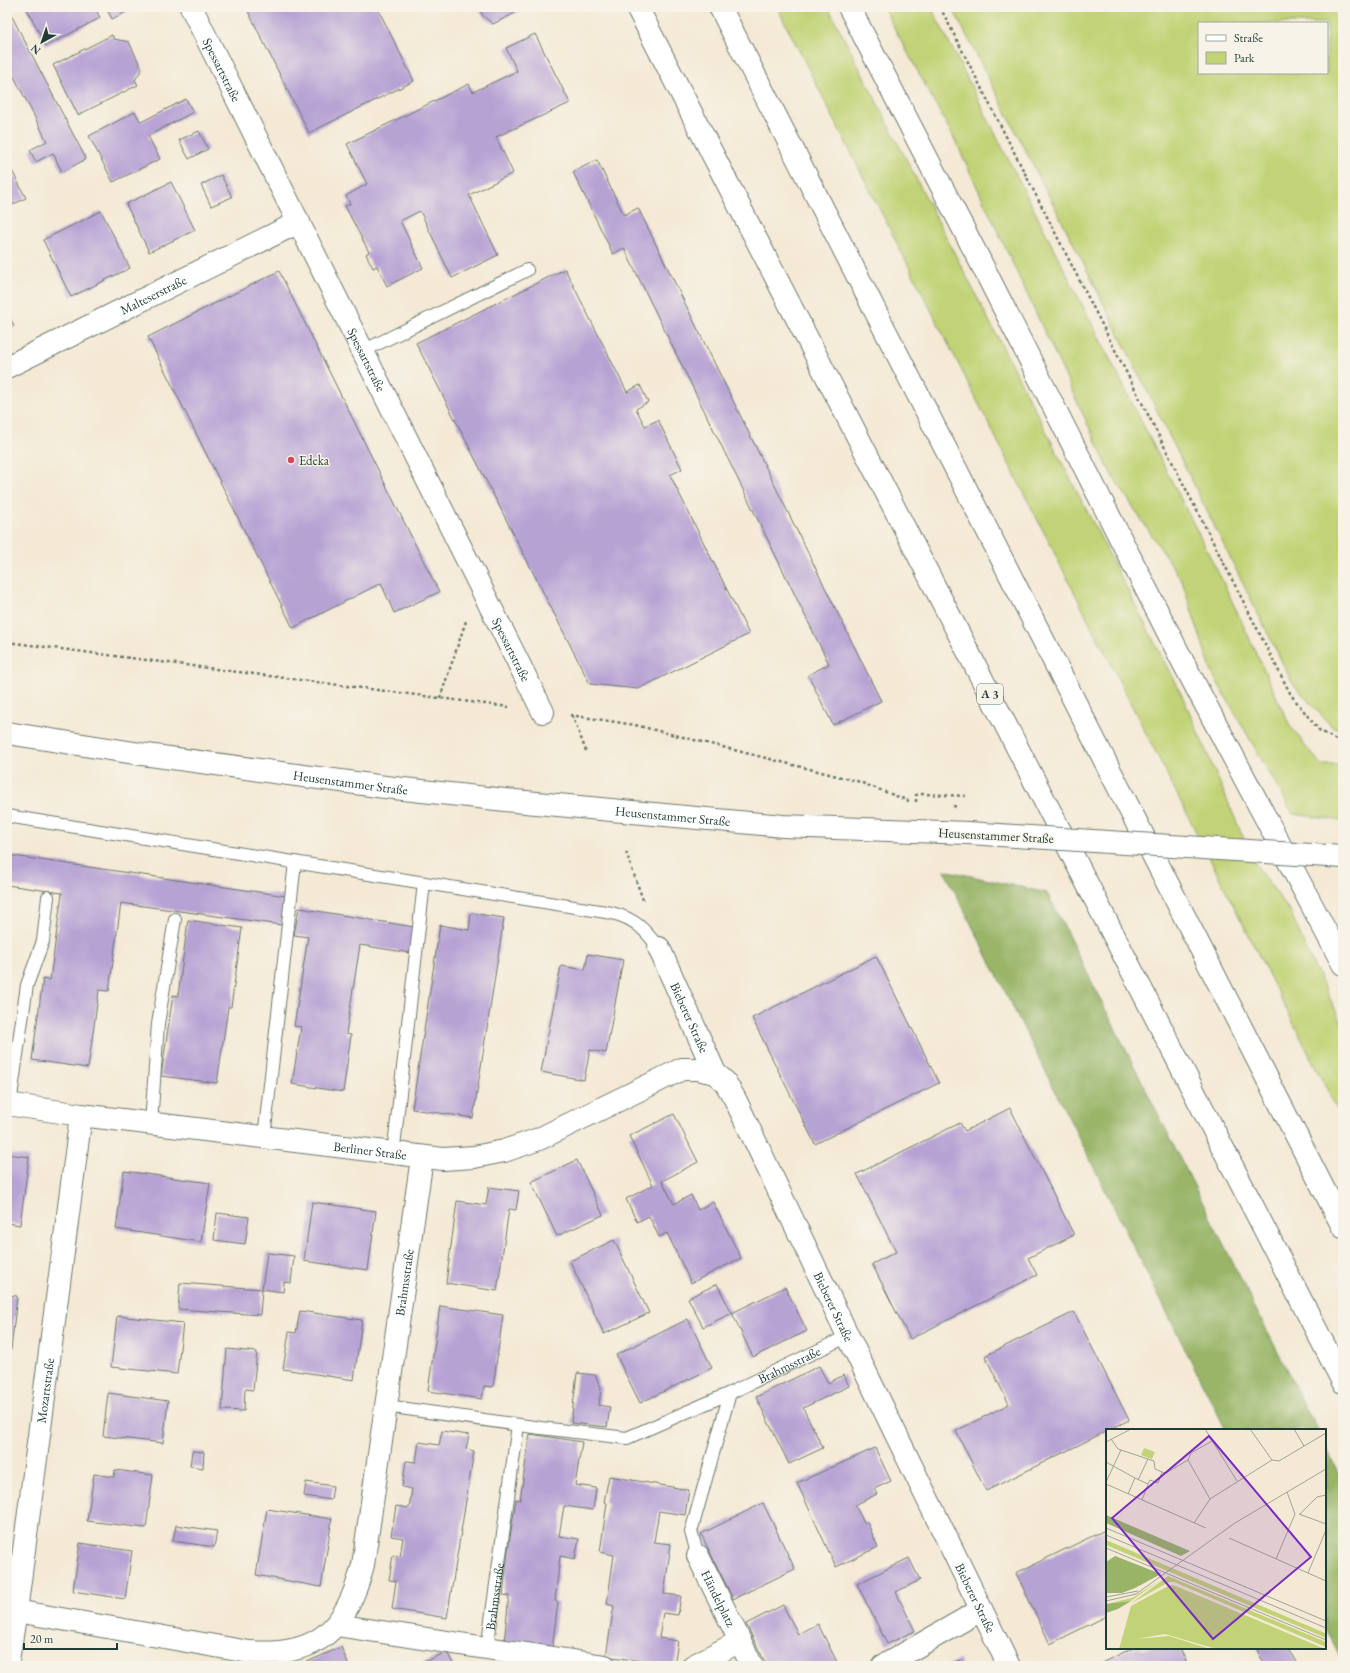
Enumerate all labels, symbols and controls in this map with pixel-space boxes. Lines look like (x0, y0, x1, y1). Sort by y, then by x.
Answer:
north arrow (22, 22, 62, 62)
legend (1198, 22, 1328, 74)
text: Straße (1234, 30, 1263, 46)
street label: Spessartstraße (199, 35, 245, 105)
text: N (28, 41, 43, 58)
text: Park (1234, 50, 1255, 66)
street label: Malteserstraße (117, 271, 189, 319)
street label: Spessartstraße (343, 325, 390, 395)
place label: Edeka (299, 452, 330, 469)
marker: Edeka (286, 455, 296, 465)
street label: Spessartstraße (488, 615, 534, 684)
road number: A 3 (977, 684, 1003, 704)
street label: Heusenstammer Straße (292, 767, 409, 798)
street label: Heusenstammer Straße (614, 802, 731, 830)
street label: Heusenstammer Straße (938, 824, 1054, 847)
street label: Bieberer Straße (666, 980, 713, 1055)
street label: Berliner Straße (332, 1138, 408, 1164)
street label: Brahmsstraße (391, 1248, 418, 1317)
street label: Bieberer Straße (810, 1269, 857, 1344)
street label: Brahmsstraße (755, 1343, 823, 1387)
street label: Mozartstraße (33, 1357, 58, 1424)
inset map (1106, 1429, 1326, 1649)
street label: Bieberer Straße (951, 1560, 999, 1636)
street label: Brahmsstraße (482, 1562, 508, 1631)
street label: Händelplatz (697, 1567, 740, 1630)
scale bar (24, 1625, 117, 1651)
text: 20 m (30, 1631, 54, 1647)

